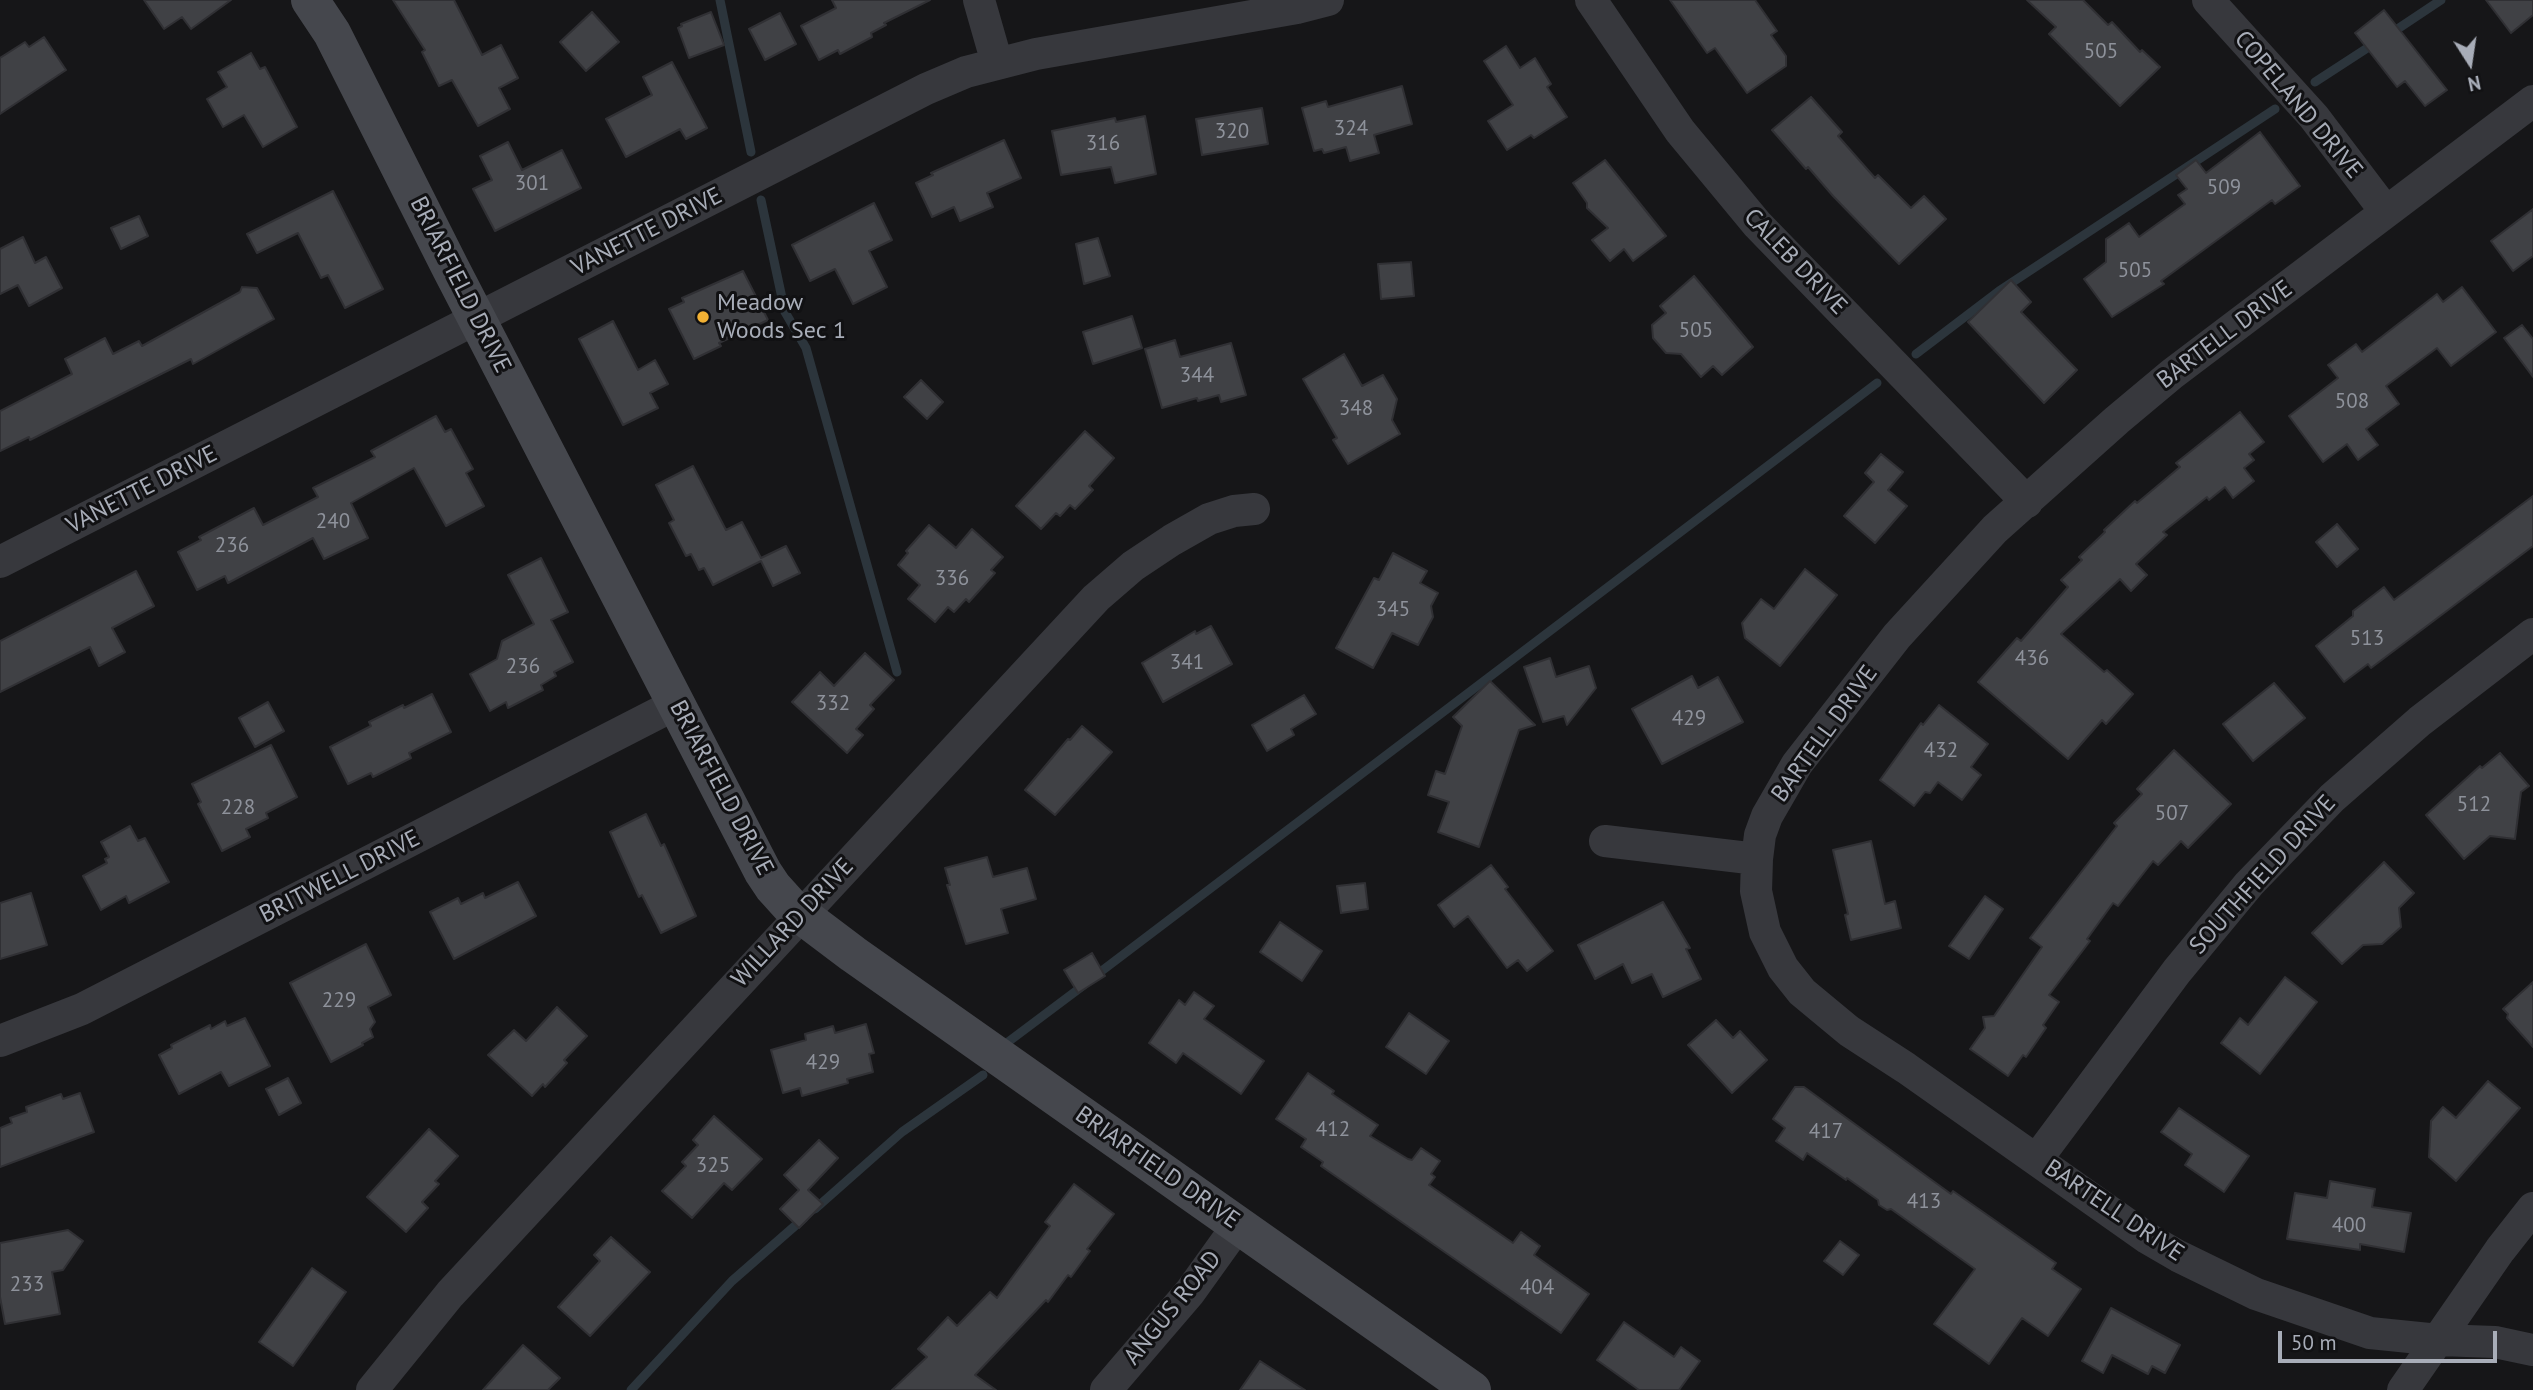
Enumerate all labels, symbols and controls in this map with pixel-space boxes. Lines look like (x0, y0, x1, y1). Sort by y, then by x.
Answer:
street label: COPELAND DRIVE (2228, 25, 2368, 185)
north arrow (2435, 28, 2505, 98)
house number: 505 (2084, 39, 2118, 65)
text: N (2466, 71, 2483, 97)
house number: 324 (1334, 116, 1368, 142)
house number: 320 (1215, 119, 1249, 145)
house number: 316 (1086, 131, 1120, 157)
house number: 301 (515, 171, 549, 197)
house number: 509 (2207, 175, 2241, 201)
street label: VANETTE DRIVE (567, 182, 727, 282)
street label: BRIARFIELD DRIVE (403, 192, 517, 378)
street label: CALEB DRIVE (1737, 203, 1853, 321)
house number: 505 (2118, 258, 2152, 284)
street label: BARTELL DRIVE (2152, 275, 2298, 395)
place label: Meadow Woods Sec 1 (717, 289, 846, 345)
marker: Meadow Woods Sec 1 (695, 309, 711, 325)
house number: 505 (1679, 318, 1713, 344)
house number: 344 (1180, 363, 1214, 389)
house number: 508 (2335, 389, 2369, 415)
house number: 348 (1339, 396, 1373, 422)
street label: VANETTE DRIVE (62, 440, 222, 540)
house number: 240 (316, 509, 350, 535)
house number: 236 (215, 533, 249, 559)
house number: 336 (935, 566, 969, 592)
house number: 345 (1376, 597, 1410, 623)
house number: 513 (2350, 626, 2384, 652)
house number: 436 (2015, 646, 2049, 672)
house number: 341 (1170, 650, 1204, 676)
house number: 236 (506, 654, 540, 680)
street label: BARTELL DRIVE (1766, 660, 1884, 808)
house number: 332 (816, 691, 850, 717)
street label: BRIARFIELD DRIVE (663, 696, 779, 880)
house number: 429 (1672, 706, 1706, 732)
house number: 432 (1924, 738, 1958, 764)
street label: SOUTHFIELD DRIVE (2184, 789, 2342, 961)
house number: 512 (2457, 792, 2491, 818)
house number: 228 (221, 795, 255, 821)
house number: 507 (2155, 801, 2189, 827)
street label: BRITWELL DRIVE (255, 824, 425, 930)
street label: WILLARD DRIVE (726, 853, 860, 993)
house number: 229 (322, 988, 356, 1014)
house number: 429 (806, 1050, 840, 1076)
street label: BRIARFIELD DRIVE (1069, 1101, 1245, 1235)
house number: 412 (1316, 1117, 1350, 1143)
house number: 417 (1809, 1119, 1843, 1145)
house number: 325 (696, 1153, 730, 1179)
street label: BARTELL DRIVE (2039, 1154, 2189, 1268)
house number: 413 (1907, 1189, 1941, 1215)
house number: 400 (2332, 1213, 2366, 1239)
street label: ANGUS ROAD (1118, 1245, 1228, 1371)
house number: 233 (10, 1272, 44, 1298)
house number: 404 (1520, 1275, 1554, 1301)
scale bar (2281, 1316, 2500, 1360)
text: 50 m (2291, 1329, 2337, 1356)

